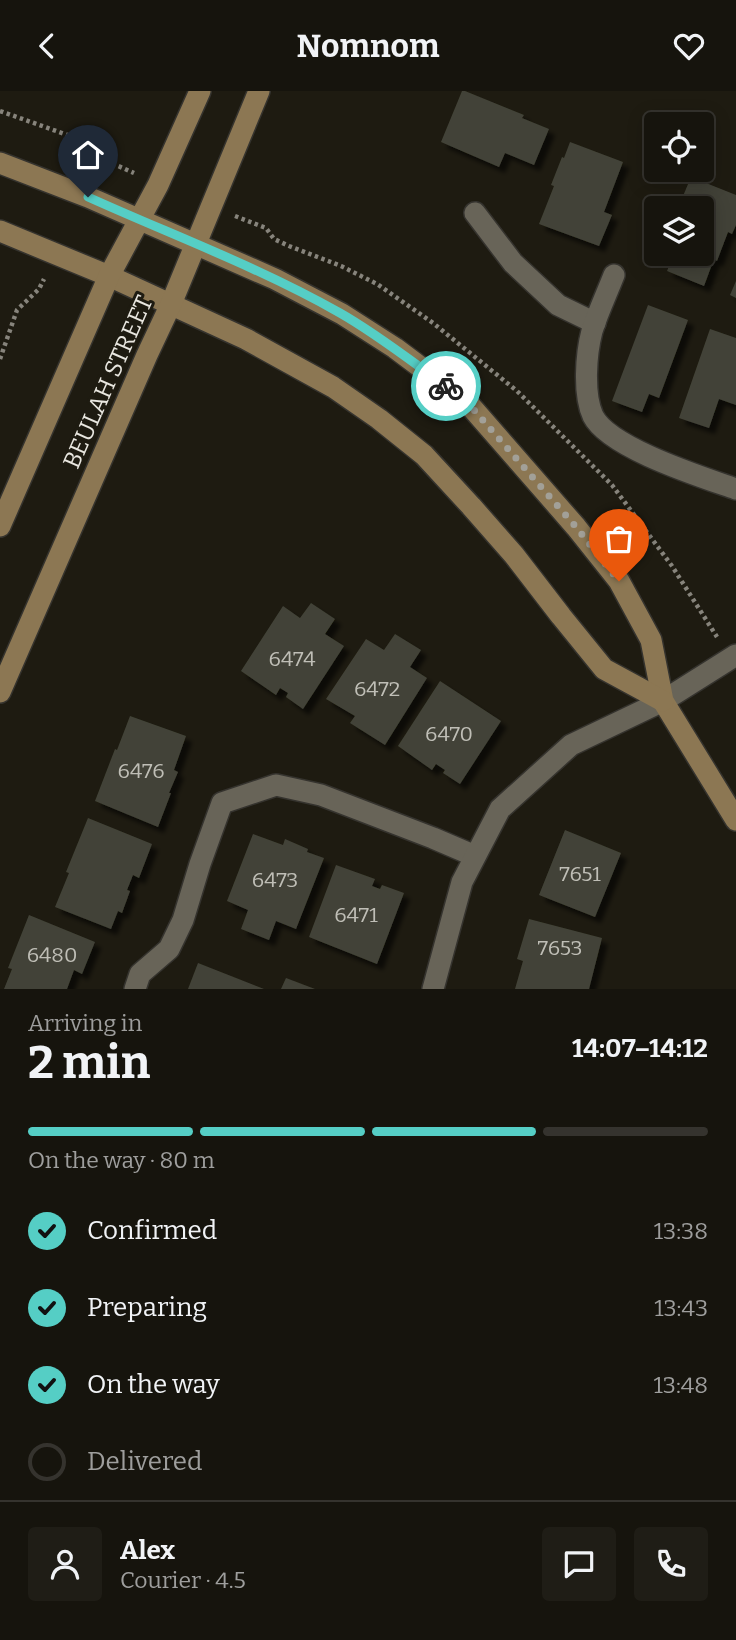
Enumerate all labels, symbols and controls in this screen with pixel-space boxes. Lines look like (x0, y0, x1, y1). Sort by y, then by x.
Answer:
icon: back (28, 27, 66, 65)
text: Nomnom (296, 27, 440, 65)
icon: heart (670, 27, 708, 65)
map controls (644, 112, 714, 266)
button: locate (644, 112, 714, 182)
pin (58, 125, 118, 197)
icon: home (69, 136, 107, 174)
button: layers (644, 196, 714, 266)
street label: BEULAH STREET (57, 291, 159, 473)
courier (411, 351, 481, 421)
icon: bike (427, 367, 465, 405)
pin (589, 509, 649, 581)
icon: bag (600, 520, 638, 558)
house number: 6474 (269, 646, 315, 672)
house number: 6472 (354, 676, 400, 702)
house number: 6470 (425, 721, 473, 747)
house number: 6476 (118, 758, 164, 784)
house number: 7651 (559, 861, 601, 887)
house number: 6473 (252, 867, 298, 893)
house number: 6471 (334, 902, 378, 928)
house number: 7653 (538, 935, 582, 961)
house number: 6480 (27, 942, 77, 968)
text: Arriving in (28, 1009, 142, 1037)
text: 14:07–14:12 (572, 1033, 708, 1064)
text: 2 min (28, 1035, 150, 1090)
text: On the way · 80 m (28, 1146, 215, 1174)
icon: check (28, 1212, 66, 1250)
text: Confirmed (87, 1215, 217, 1246)
text: 13:38 (654, 1217, 708, 1245)
icon: check (28, 1289, 66, 1327)
text: Preparing (87, 1292, 207, 1323)
text: 13:43 (654, 1294, 708, 1322)
icon: check (28, 1366, 66, 1404)
text: On the way (87, 1369, 220, 1400)
text: 13:48 (653, 1371, 708, 1399)
text: Delivered (87, 1446, 202, 1477)
button: person (28, 1527, 102, 1601)
button: chat (542, 1527, 616, 1601)
button: phone (634, 1527, 708, 1601)
text: Alex (120, 1535, 175, 1566)
text: Courier · 4.5 (120, 1566, 246, 1594)

